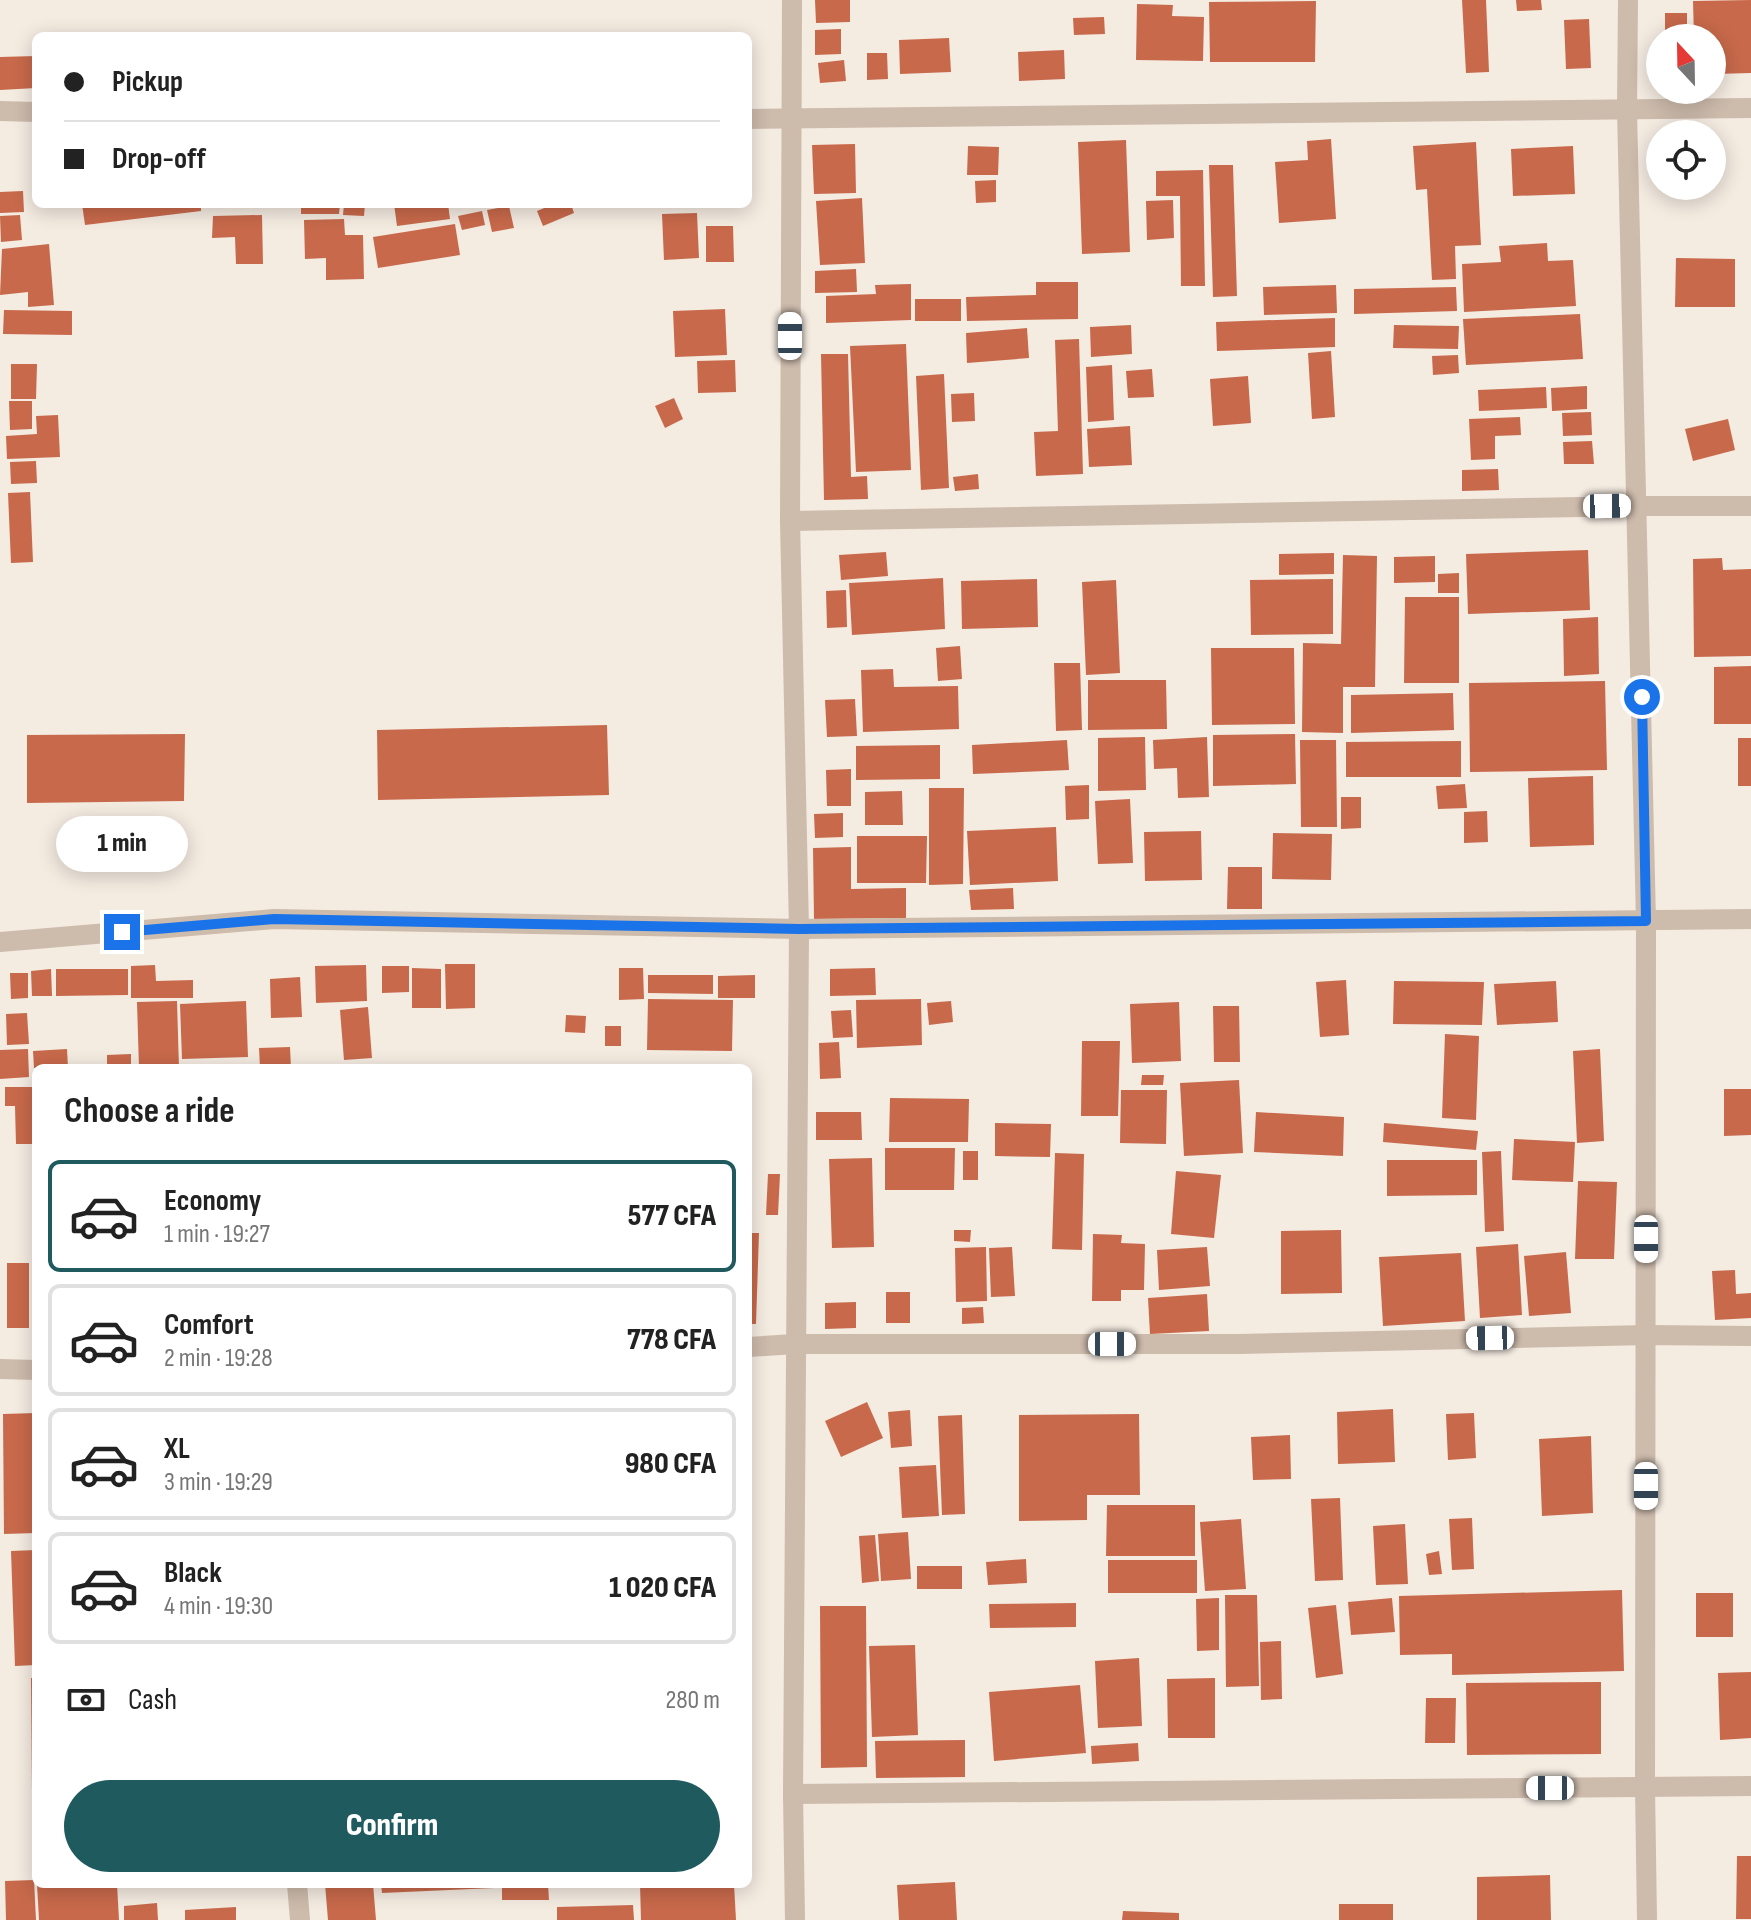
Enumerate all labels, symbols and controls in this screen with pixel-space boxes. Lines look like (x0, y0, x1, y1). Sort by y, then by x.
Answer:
north arrow (1646, 24, 1726, 104)
map controls (1646, 24, 1726, 200)
text: Pickup (112, 64, 183, 100)
button: locate (1646, 120, 1726, 200)
text: Drop-off (112, 141, 206, 177)
car (778, 312, 802, 360)
car (1583, 494, 1631, 518)
route start (1624, 679, 1660, 715)
callout: 1 min (56, 816, 188, 872)
text: 1 min (97, 828, 147, 859)
route end (104, 914, 140, 950)
text: Choose a ride (64, 1090, 235, 1133)
icon: car (68, 1180, 140, 1252)
text: Economy (164, 1183, 261, 1219)
text: 577 CFA (628, 1198, 716, 1234)
car (1634, 1215, 1658, 1263)
text: 1 min · 19:27 (164, 1219, 270, 1250)
icon: car (68, 1304, 140, 1376)
text: Comfort (164, 1307, 254, 1343)
text: 778 CFA (627, 1322, 716, 1358)
car (1466, 1326, 1514, 1350)
car (1088, 1332, 1136, 1356)
text: 2 min · 19:28 (164, 1343, 273, 1374)
icon: car (68, 1428, 140, 1500)
text: XL (164, 1431, 190, 1467)
text: 980 CFA (625, 1446, 716, 1482)
car (1634, 1462, 1658, 1510)
text: 3 min · 19:29 (164, 1467, 273, 1498)
icon: car (68, 1552, 140, 1624)
text: Black (164, 1555, 222, 1591)
text: 1 020 CFA (609, 1570, 716, 1606)
text: 4 min · 19:30 (164, 1591, 273, 1622)
icon: cash (64, 1678, 108, 1722)
text: Cash (128, 1682, 177, 1718)
text: 280 m (665, 1685, 720, 1716)
car (1526, 1776, 1574, 1800)
button: Confirm (64, 1780, 720, 1872)

